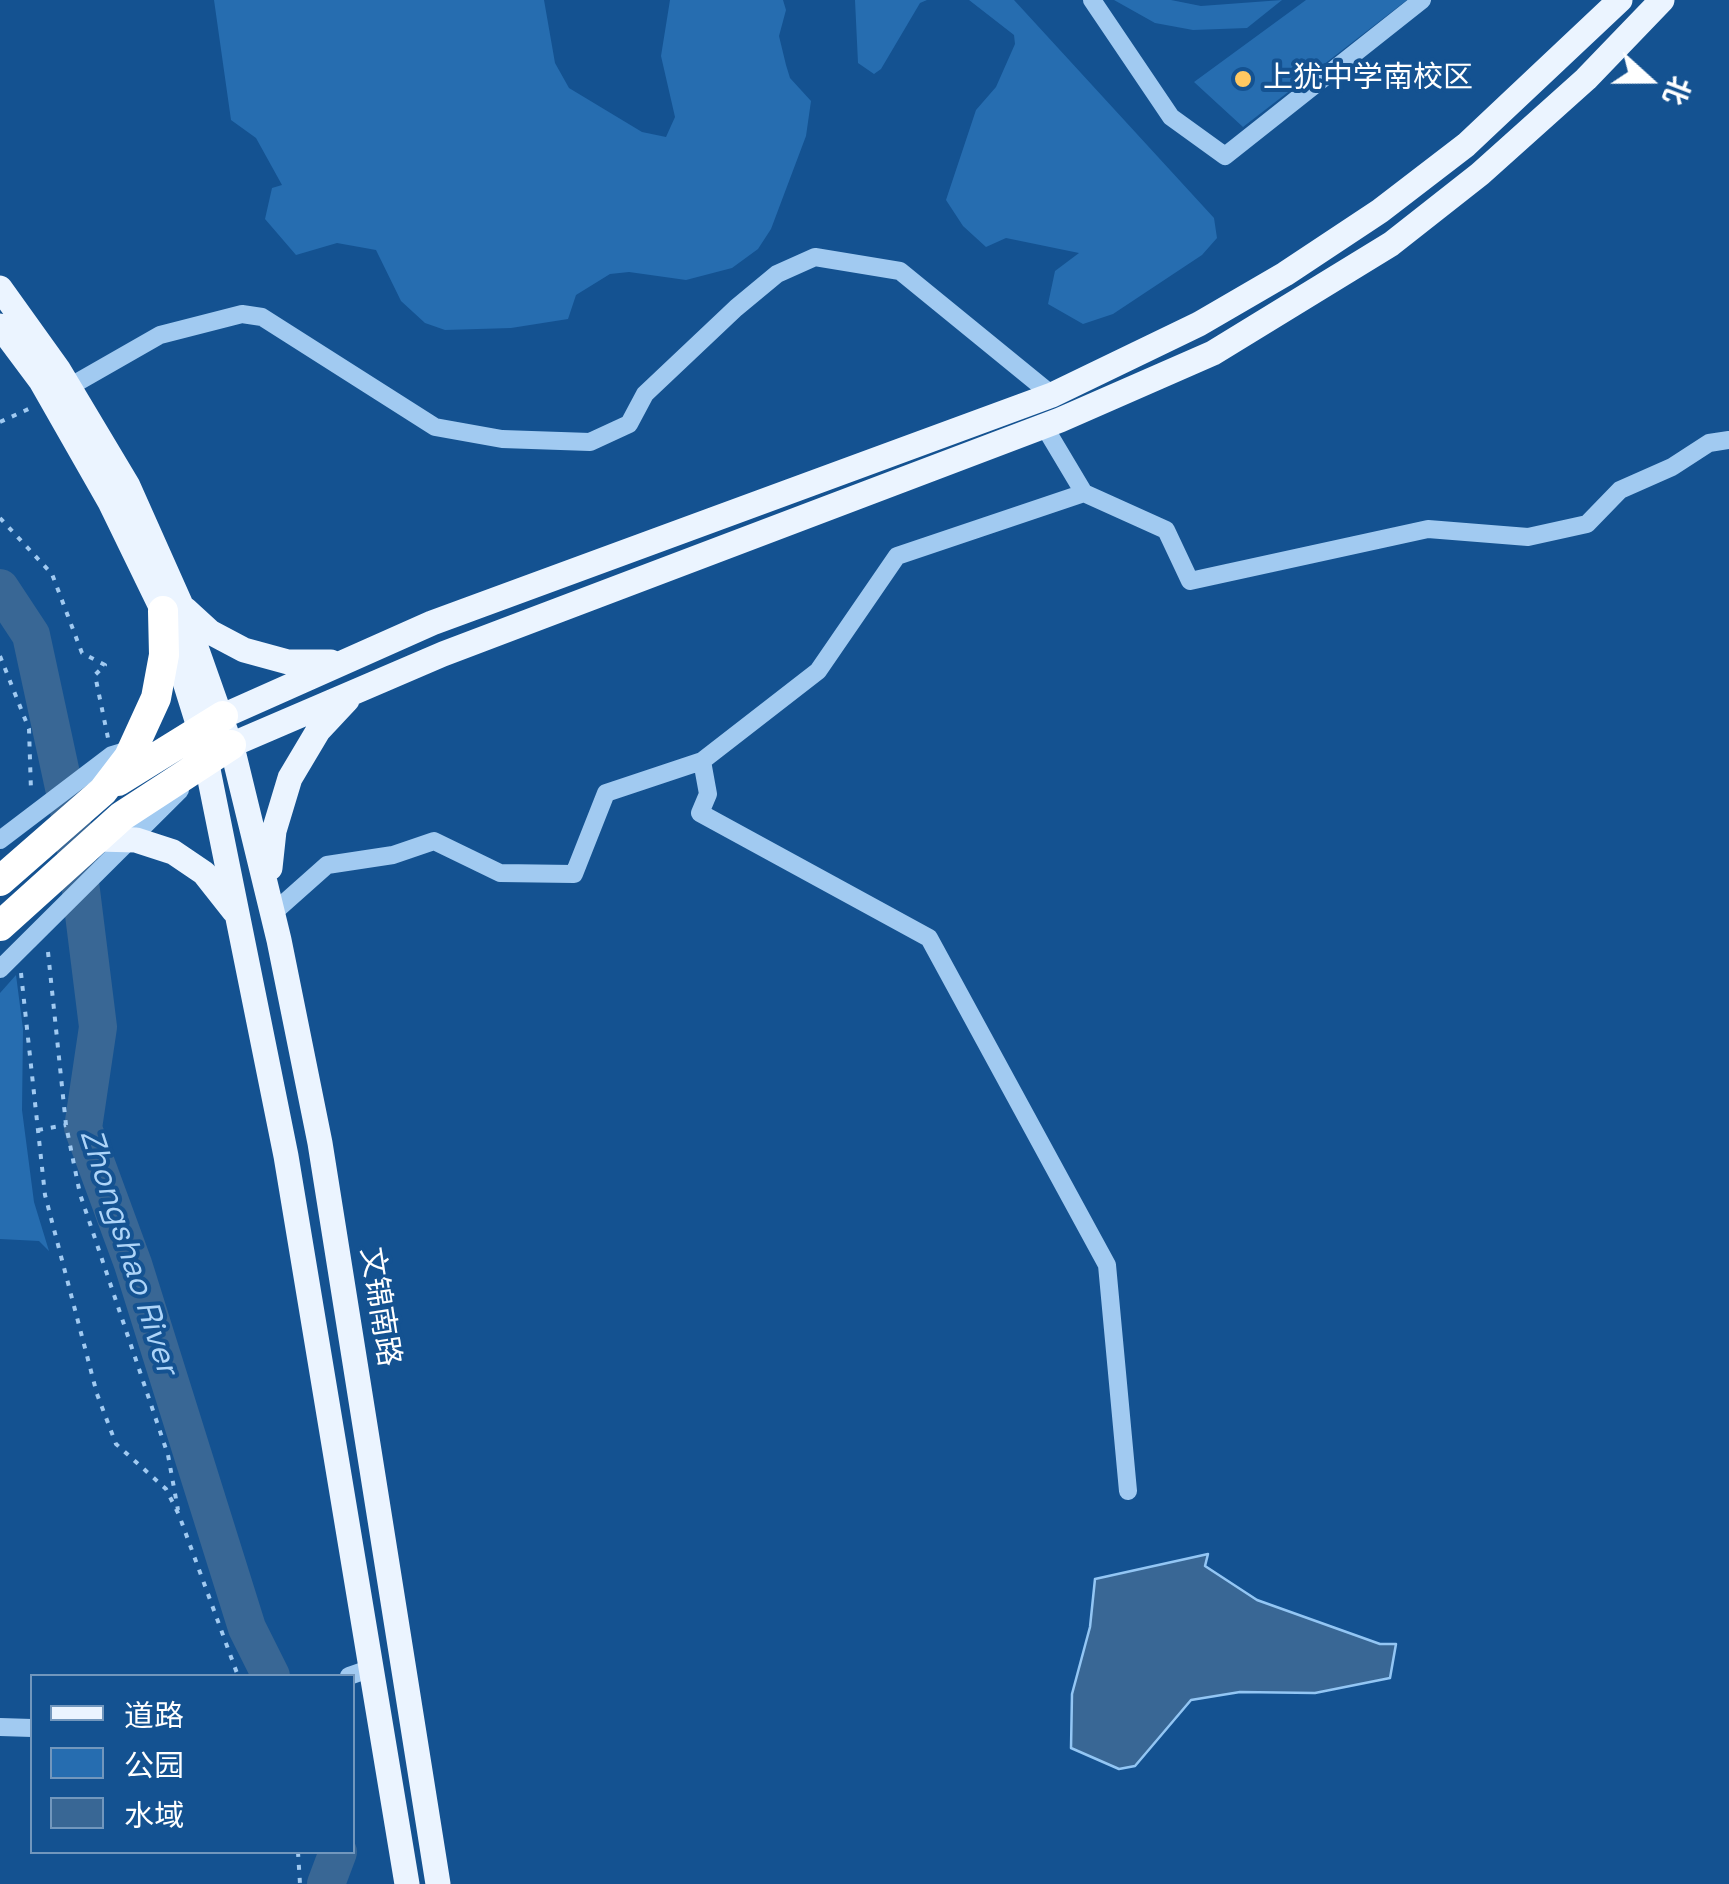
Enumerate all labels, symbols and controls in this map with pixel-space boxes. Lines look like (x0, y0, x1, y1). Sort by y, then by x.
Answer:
north arrow (1599, 30, 1699, 130)
place label: 上犹中学南校区 (1263, 61, 1473, 97)
marker: 上犹中学南校区 (1232, 68, 1254, 90)
text: 北 (1655, 71, 1699, 110)
water label: Zhongshao River (70, 1124, 186, 1380)
street label: 文锦南路 (352, 1245, 406, 1369)
legend (30, 1674, 355, 1854)
text: 道路 (124, 1696, 184, 1735)
text: 公园 (124, 1746, 184, 1785)
text: 水域 (124, 1796, 184, 1835)

